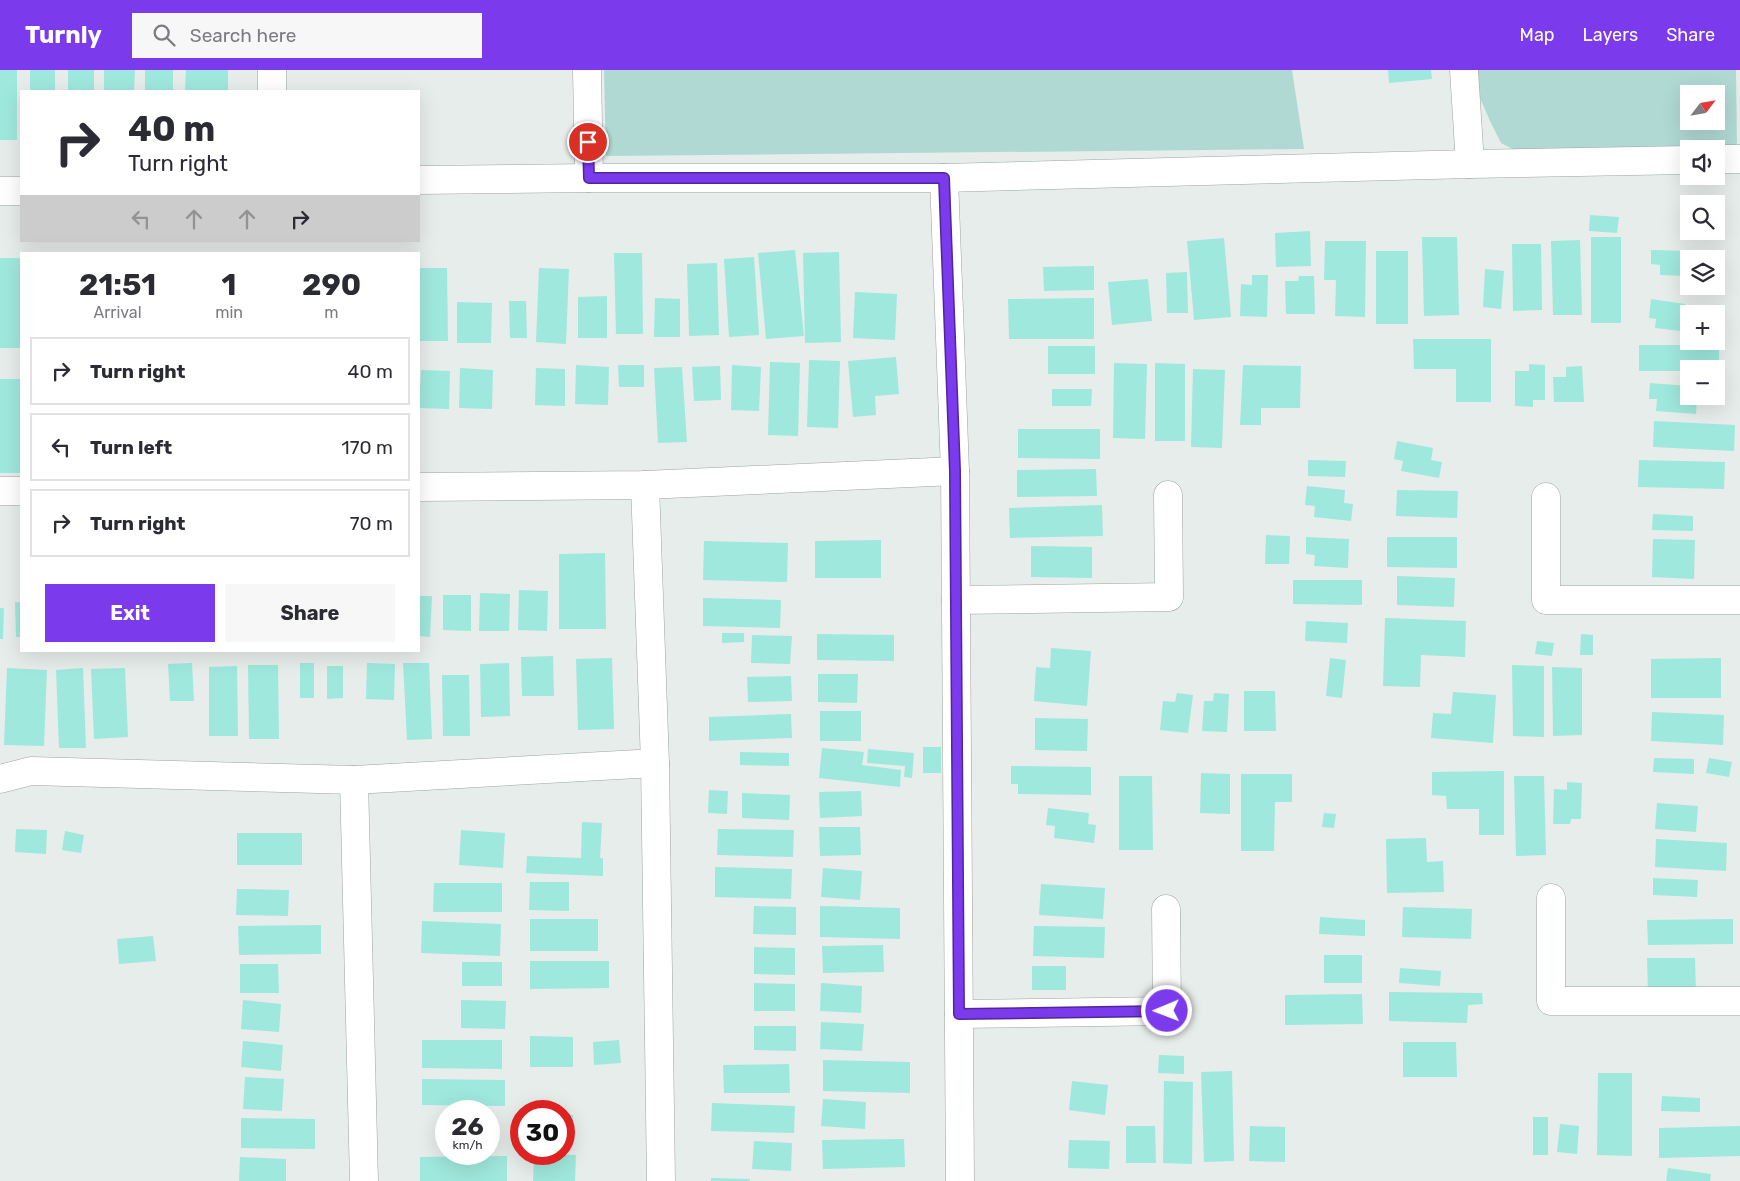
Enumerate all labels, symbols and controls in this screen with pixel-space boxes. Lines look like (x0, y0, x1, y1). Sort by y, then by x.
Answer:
search box (132, 13, 482, 58)
text: Turnly (25, 21, 102, 49)
icon: search (150, 21, 178, 49)
text: Search here (190, 24, 296, 47)
text: Map (1520, 24, 1555, 46)
text: Layers (1583, 24, 1638, 46)
text: Share (1666, 24, 1715, 46)
north arrow (1680, 85, 1725, 130)
map controls (1680, 85, 1725, 405)
text: 40 m (128, 108, 215, 150)
icon: right (45, 110, 110, 175)
pin (567, 121, 609, 163)
icon: arrive (574, 128, 602, 156)
button: sound (1680, 140, 1725, 185)
text: Turn right (128, 150, 228, 177)
button: search (1680, 195, 1725, 240)
icon: left (127, 205, 155, 233)
icon: ahead (180, 205, 208, 233)
icon: ahead (233, 205, 261, 233)
icon: right (286, 205, 314, 233)
button: layers (1680, 250, 1725, 295)
text: 21:51 (79, 267, 156, 303)
text: 1 (222, 267, 237, 303)
text: 290 (302, 267, 361, 303)
text: Arrival (94, 303, 142, 322)
text: min (215, 303, 243, 322)
text: m (324, 303, 339, 322)
button: + (1680, 305, 1725, 350)
icon: right (47, 357, 75, 385)
text: Turn right (90, 360, 185, 383)
text: 40 m (348, 360, 393, 383)
button: − (1680, 360, 1725, 405)
icon: left (47, 433, 75, 461)
text: Turn left (90, 436, 172, 459)
text: 170 m (342, 436, 393, 459)
icon: right (47, 509, 75, 537)
text: Turn right (90, 512, 185, 535)
text: 70 m (350, 512, 393, 535)
button: Exit (45, 584, 215, 642)
button: Share (225, 584, 395, 642)
position arrow (1140, 984, 1192, 1036)
speed limit sign: 30 (510, 1100, 575, 1165)
text: 26 (451, 1112, 484, 1141)
text: km/h (453, 1138, 482, 1152)

